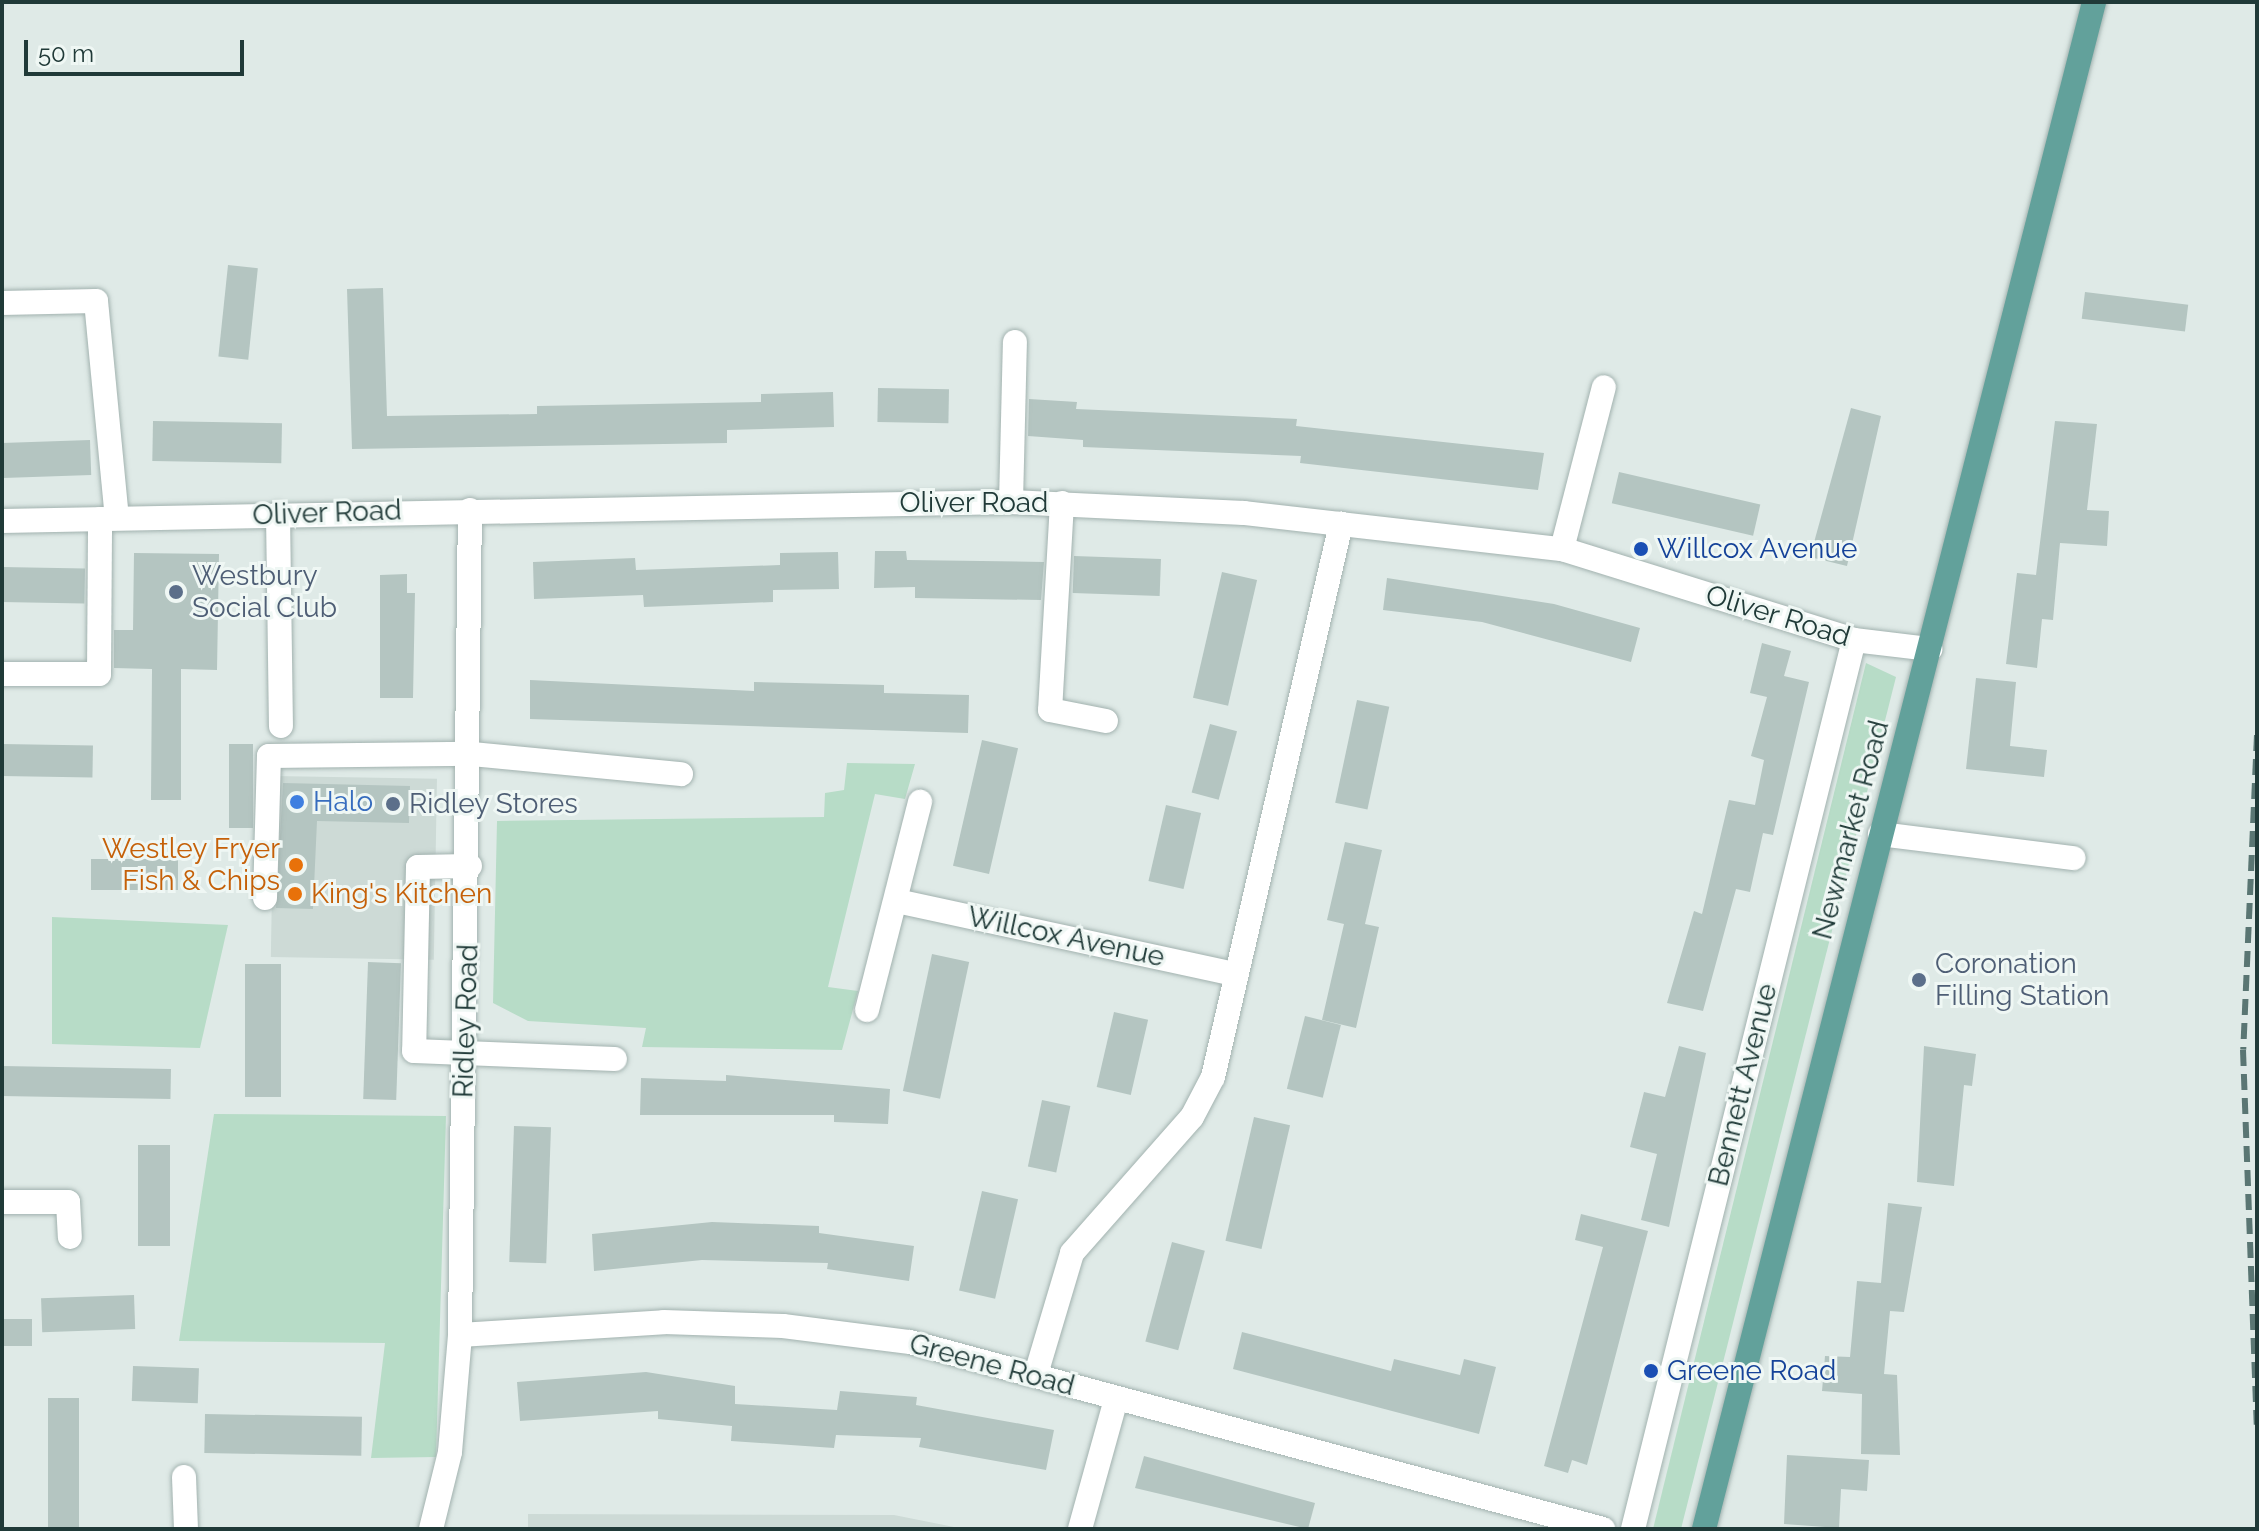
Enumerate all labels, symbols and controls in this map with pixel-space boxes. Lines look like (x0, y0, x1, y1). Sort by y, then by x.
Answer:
scale bar (28, 24, 248, 74)
text: 50 m (38, 39, 94, 68)
street label: Oliver Road (899, 486, 1049, 520)
street label: Oliver Road (252, 494, 402, 532)
place label: Willcox Avenue (1657, 532, 1858, 566)
marker: Willcox Avenue (1632, 540, 1650, 558)
place label: Westbury Social Club (192, 559, 338, 625)
street label: Oliver Road (1701, 578, 1855, 654)
marker: Westbury Social Club (167, 583, 185, 601)
street label: Newmarket Road (1806, 717, 1896, 943)
place label: Halo (313, 785, 373, 819)
place label: Ridley Stores (409, 787, 579, 821)
marker: Halo (288, 793, 306, 811)
marker: Ridley Stores (384, 795, 402, 813)
place label: Westley Fryer Fish & Chips (101, 832, 280, 898)
marker: Westley Fryer Fish & Chips (287, 856, 305, 874)
place label: King's Kitchen (311, 877, 492, 911)
marker: King's Kitchen (286, 885, 304, 903)
street label: Willcox Avenue (964, 900, 1168, 974)
street label: Ridley Road (447, 943, 485, 1099)
place label: Coronation Filling Station (1935, 947, 2109, 1013)
marker: Coronation Filling Station (1910, 971, 1928, 989)
street label: Bennett Avenue (1702, 980, 1784, 1190)
street label: Greene Road (906, 1327, 1078, 1403)
place label: Greene Road (1667, 1354, 1836, 1388)
marker: Greene Road (1642, 1362, 1660, 1380)

